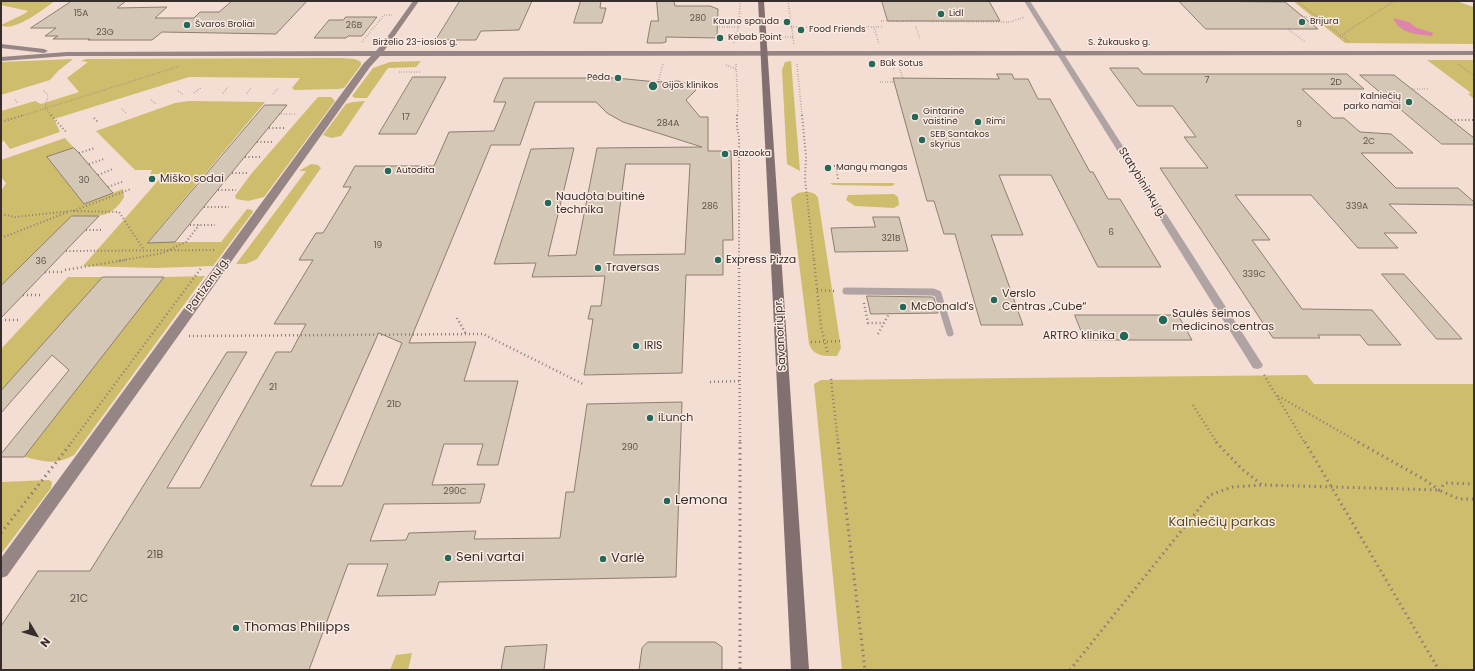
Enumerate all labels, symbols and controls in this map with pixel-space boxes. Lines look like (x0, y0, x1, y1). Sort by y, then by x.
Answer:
house number: 15A (74, 9, 88, 19)
marker: Lidl (936, 9, 946, 19)
place label: Lidl (949, 9, 963, 19)
house number: 280 (690, 14, 706, 24)
place label: Kauno spauda (713, 17, 779, 27)
marker: Kauno spauda (782, 17, 792, 27)
marker: Brijura (1297, 17, 1307, 27)
place label: Brijura (1310, 17, 1339, 27)
marker: Švaros Broliai (182, 20, 192, 30)
place label: Švaros Broliai (195, 20, 255, 30)
house number: 26B (346, 21, 362, 31)
marker: Food Friends (796, 25, 806, 35)
place label: Food Friends (809, 25, 866, 35)
house number: 23G (96, 28, 114, 38)
marker: Kebab Point (715, 33, 725, 43)
place label: Kebab Point (728, 33, 782, 43)
street label: Birželio 23-iosios g. (373, 38, 457, 48)
street label: S. Žukausko g. (1088, 38, 1150, 48)
marker: Būk Sotus (867, 59, 877, 69)
place label: Būk Sotus (880, 59, 923, 69)
place label: Pėda (587, 73, 610, 83)
marker: Pėda (613, 73, 623, 83)
house number: 7 (1205, 76, 1209, 86)
house number: 2D (1330, 78, 1342, 88)
marker: Gijos klinikos (647, 80, 659, 92)
place label: Gijos klinikos (662, 81, 718, 91)
place label: Kalniečių parko namai (1343, 92, 1401, 113)
marker: Kalniečių parko namai (1404, 97, 1414, 107)
place label: Gintarinė vaistinė (923, 107, 964, 128)
marker: Gintarinė vaistinė (910, 112, 920, 122)
house number: 17 (402, 113, 410, 123)
marker: Rimi (973, 117, 983, 127)
place label: Rimi (986, 117, 1005, 127)
house number: 284A (657, 119, 679, 129)
house number: 9 (1296, 120, 1302, 130)
place label: SEB Santakos skyrius (930, 130, 989, 151)
marker: SEB Santakos skyrius (917, 135, 927, 145)
house number: 2C (1363, 137, 1375, 147)
street label: Statybininkų g. (1115, 145, 1169, 221)
marker: Bazooka (720, 149, 730, 159)
place label: Bazooka (733, 149, 771, 159)
marker: Mangų mangas (823, 163, 833, 173)
place label: Mangų mangas (836, 163, 908, 173)
marker: Autodita (383, 166, 393, 176)
place label: Autodita (396, 166, 435, 176)
place label: Miško sodai (160, 172, 224, 186)
marker: Miško sodai (147, 174, 157, 184)
house number: 30 (79, 176, 89, 186)
place label: Naudota buitinė technika (556, 190, 645, 216)
marker: Naudota buitinė technika (543, 198, 553, 208)
house number: 286 (702, 202, 718, 212)
house number: 339A (1346, 202, 1368, 212)
house number: 6 (1108, 228, 1114, 238)
house number: 321B (882, 234, 900, 244)
house number: 19 (374, 241, 382, 251)
place label: Express Pizza (726, 253, 796, 267)
street label: Partizanų g. (184, 255, 232, 315)
marker: Express Pizza (713, 255, 723, 265)
house number: 36 (35, 257, 47, 267)
place label: Traversas (606, 261, 660, 275)
marker: Traversas (593, 263, 603, 273)
house number: 339C (1242, 270, 1266, 280)
place label: Verslo Centras „Cube“ (1002, 287, 1086, 313)
marker: Verslo Centras „Cube“ (989, 295, 999, 305)
street label: Savanorių pr. (773, 299, 789, 371)
place label: McDonald's (911, 300, 974, 314)
marker: McDonald's (898, 302, 908, 312)
place label: Saulės šeimos medicinos centras (1172, 307, 1274, 333)
marker: Saulės šeimos medicinos centras (1157, 314, 1169, 326)
place label: ARTRO klinika (1043, 329, 1115, 343)
marker: ARTRO klinika (1118, 330, 1130, 342)
place label: IRIS (644, 339, 663, 353)
marker: IRIS (631, 341, 641, 351)
house number: 21 (269, 383, 277, 393)
house number: 21D (387, 400, 401, 410)
place label: iLunch (658, 411, 693, 425)
marker: iLunch (645, 413, 655, 423)
house number: 290 (622, 443, 638, 453)
house number: 290C (443, 487, 467, 497)
place label: Lemona (675, 493, 727, 509)
marker: Lemona (662, 496, 672, 506)
park label: Kalniečių parkas (1169, 515, 1275, 531)
house number: 21B (147, 548, 163, 562)
place label: Seni vartai (456, 550, 524, 566)
place label: Varlė (611, 551, 645, 567)
marker: Seni vartai (443, 553, 453, 563)
marker: Varlė (598, 554, 608, 564)
house number: 21C (70, 592, 88, 606)
north arrow (16, 615, 56, 655)
place label: Thomas Philipps (244, 620, 350, 636)
marker: Thomas Philipps (231, 623, 241, 633)
text: N (37, 634, 54, 651)

